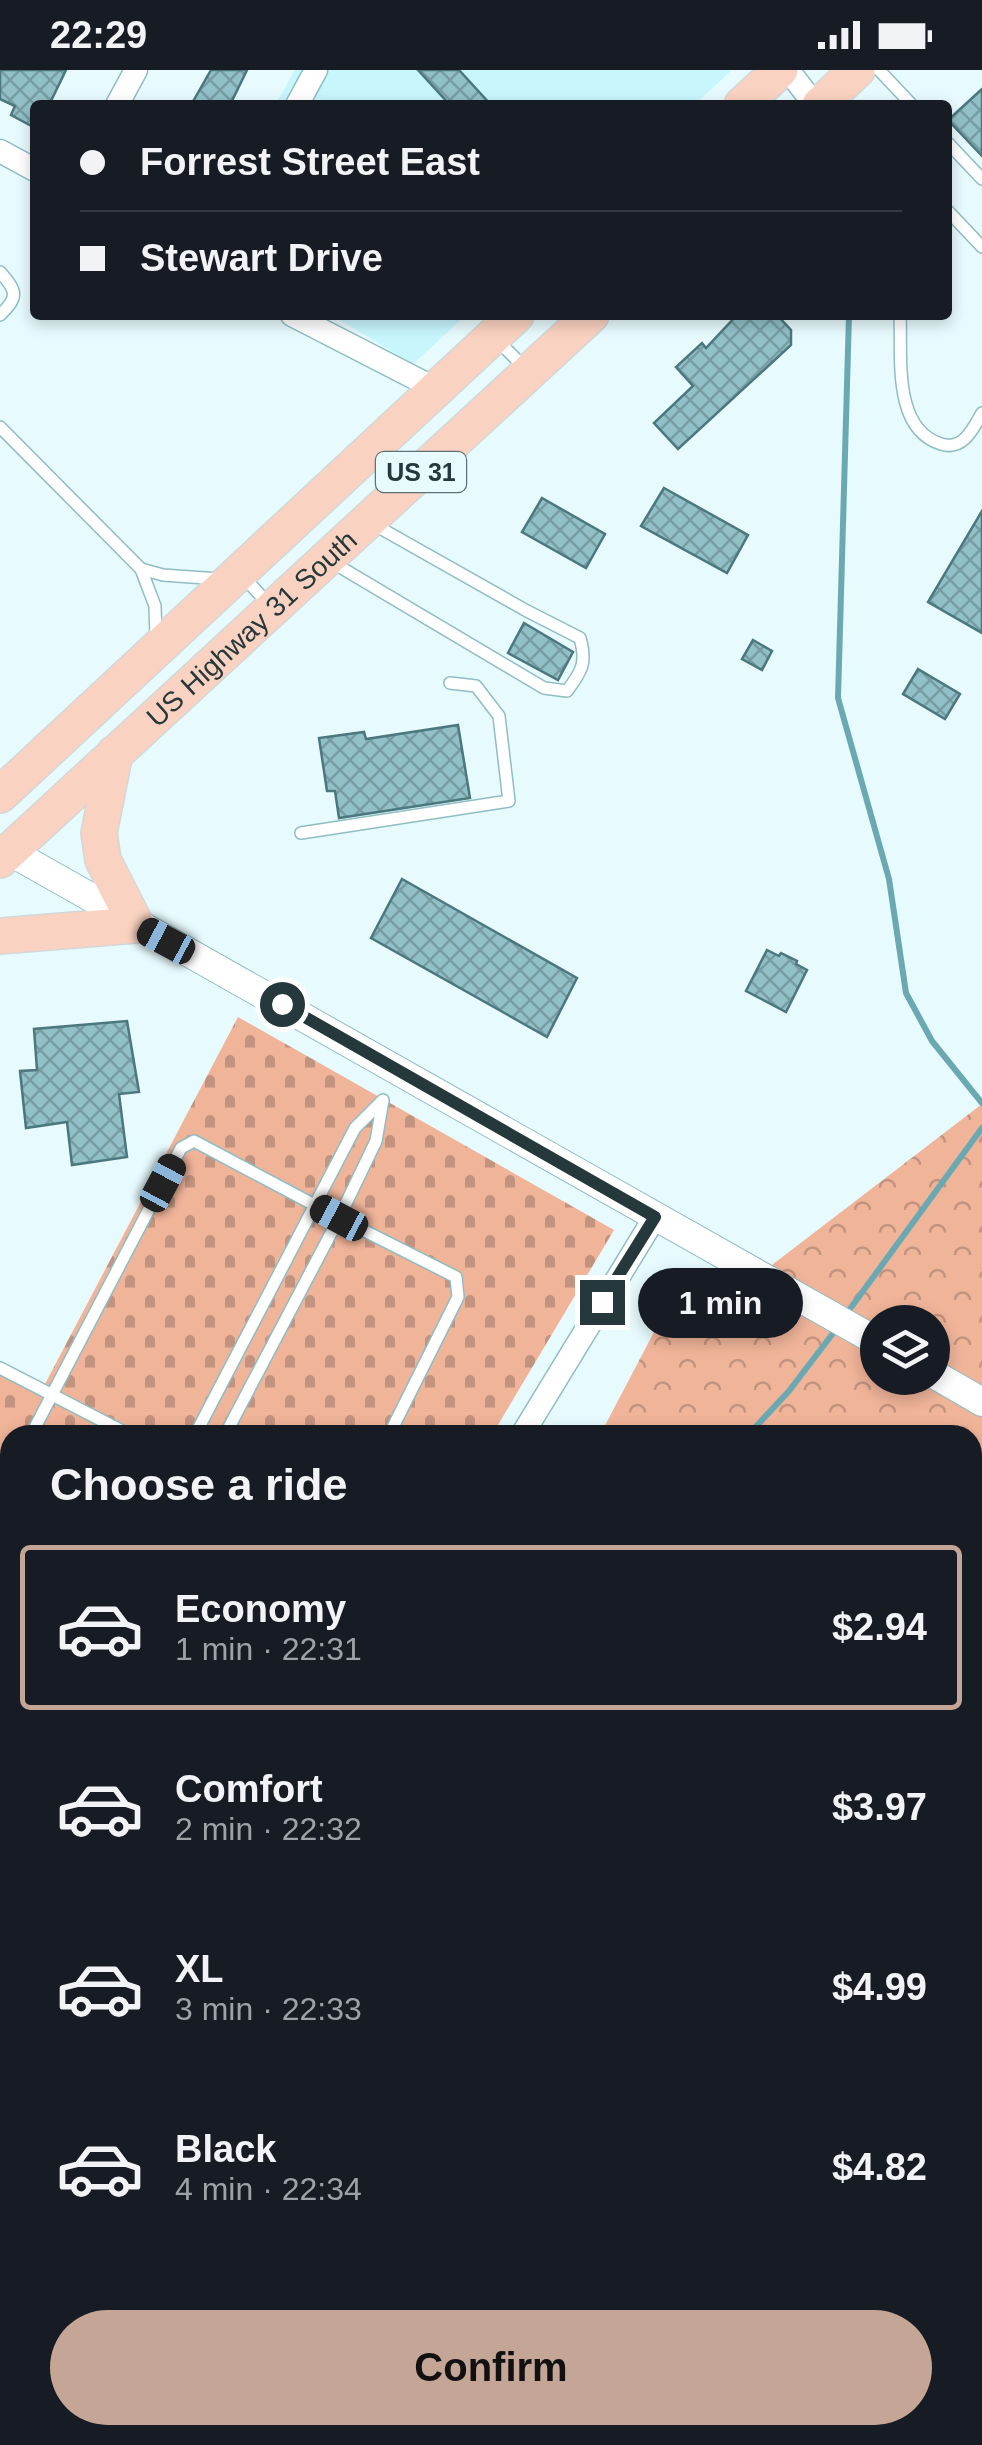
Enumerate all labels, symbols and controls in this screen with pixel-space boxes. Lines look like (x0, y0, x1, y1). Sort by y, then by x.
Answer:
text: 22:29 (50, 14, 147, 56)
text: Forrest Street East (140, 141, 480, 183)
text: Stewart Drive (140, 237, 383, 279)
road number: US 31 (376, 452, 466, 492)
street label: US Highway 31 South (140, 524, 363, 732)
car (132, 914, 200, 968)
route start (260, 982, 305, 1027)
car (136, 1149, 190, 1217)
car (305, 1191, 373, 1245)
callout: 1 min (637, 1267, 802, 1337)
route end (580, 1280, 625, 1325)
text: 1 min (679, 1285, 762, 1321)
map controls (860, 1305, 950, 1395)
button: layers (860, 1305, 950, 1395)
text: Choose a ride (50, 1459, 348, 1510)
icon: car (55, 1583, 145, 1673)
text: Economy (175, 1588, 346, 1630)
text: $2.94 (832, 1606, 927, 1648)
text: 1 min · 22:31 (175, 1631, 362, 1667)
icon: car (55, 1763, 145, 1853)
text: Comfort (175, 1768, 323, 1810)
text: $3.97 (832, 1786, 927, 1828)
text: 2 min · 22:32 (175, 1811, 362, 1847)
icon: car (55, 1943, 145, 2033)
text: XL (175, 1948, 224, 1990)
text: $4.99 (832, 1966, 927, 2008)
text: 3 min · 22:33 (175, 1991, 362, 2027)
icon: car (55, 2123, 145, 2213)
text: Black (175, 2128, 276, 2170)
text: $4.82 (832, 2146, 927, 2188)
text: 4 min · 22:34 (175, 2171, 362, 2207)
button: Confirm (50, 2310, 932, 2425)

